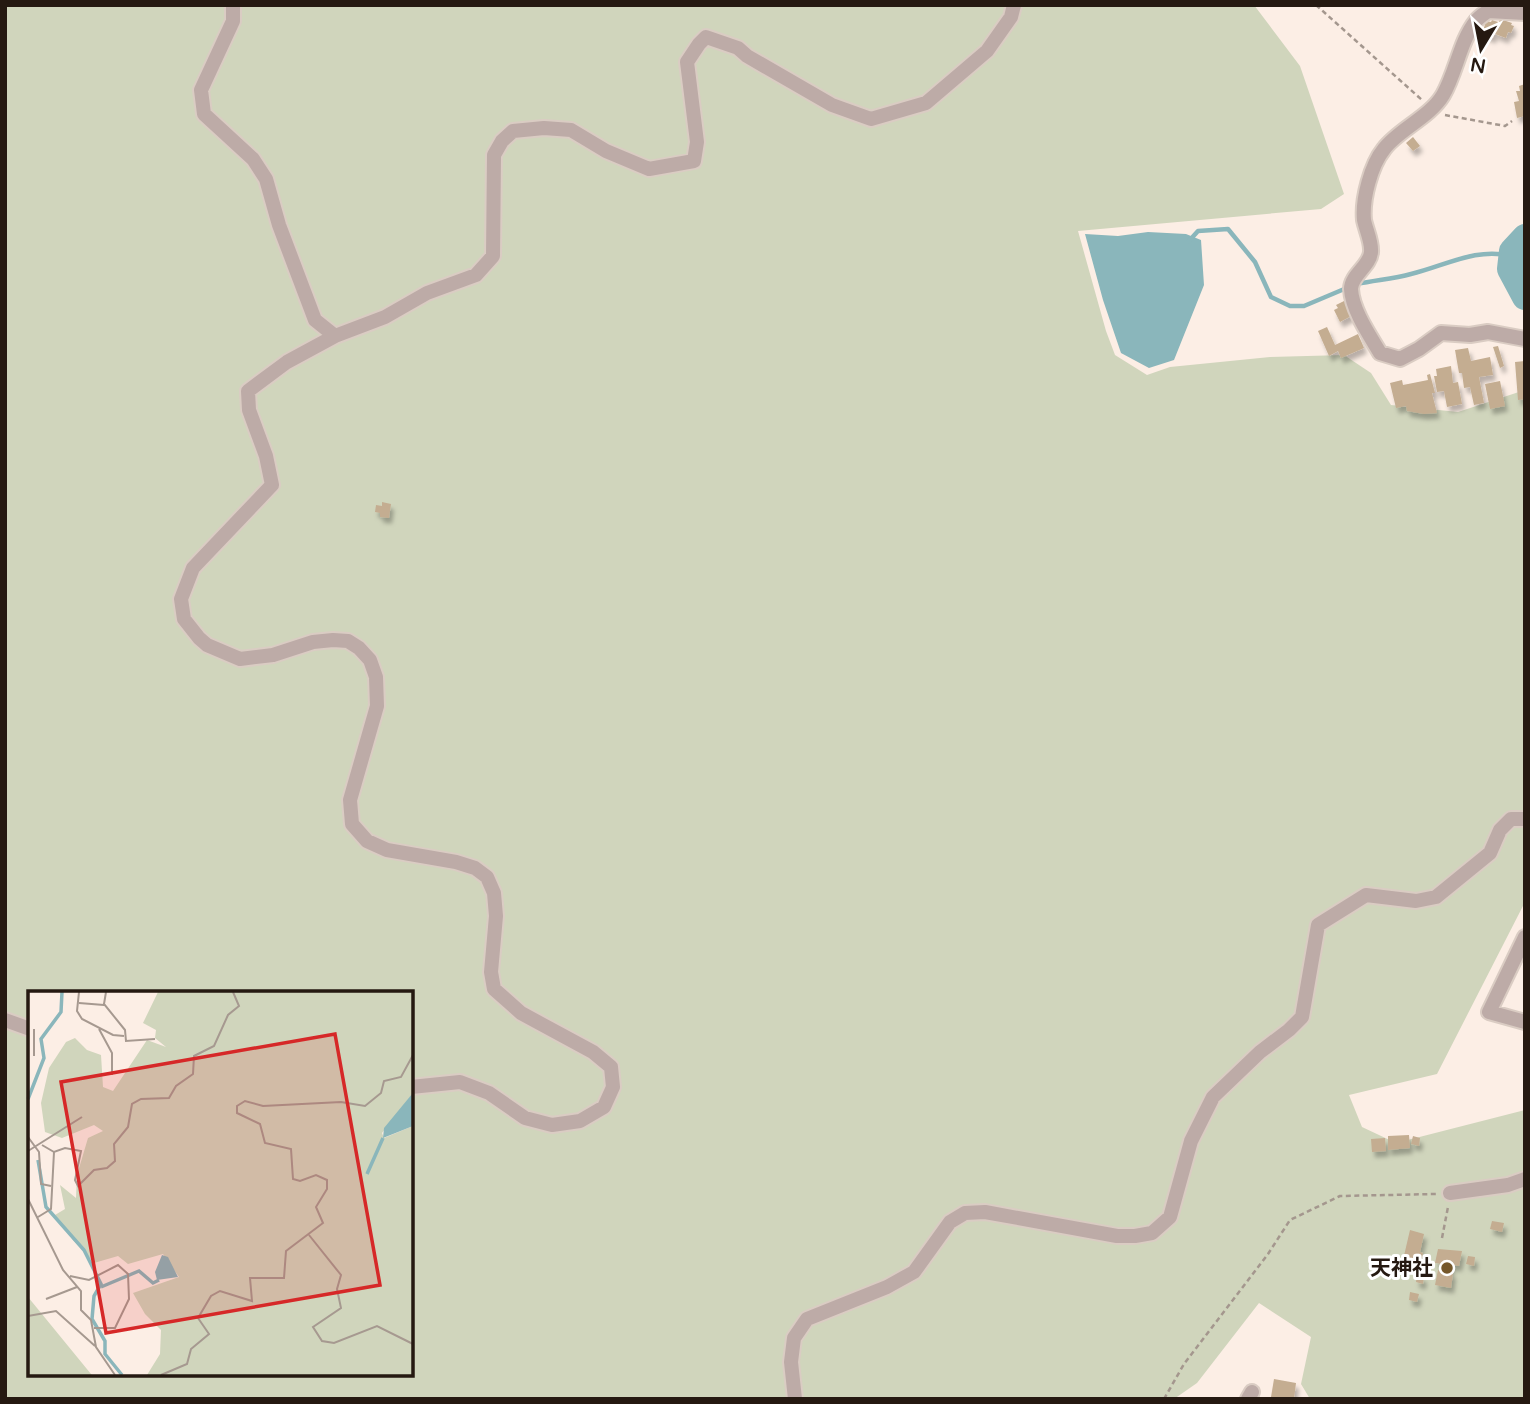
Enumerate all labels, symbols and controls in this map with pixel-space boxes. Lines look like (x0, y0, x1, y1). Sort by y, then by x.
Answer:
north arrow (1446, 14, 1516, 84)
text: N (1469, 53, 1488, 77)
inset map (28, 991, 413, 1376)
place label: 天神社 (1370, 1256, 1433, 1281)
marker: 天神社 (1439, 1260, 1455, 1276)

